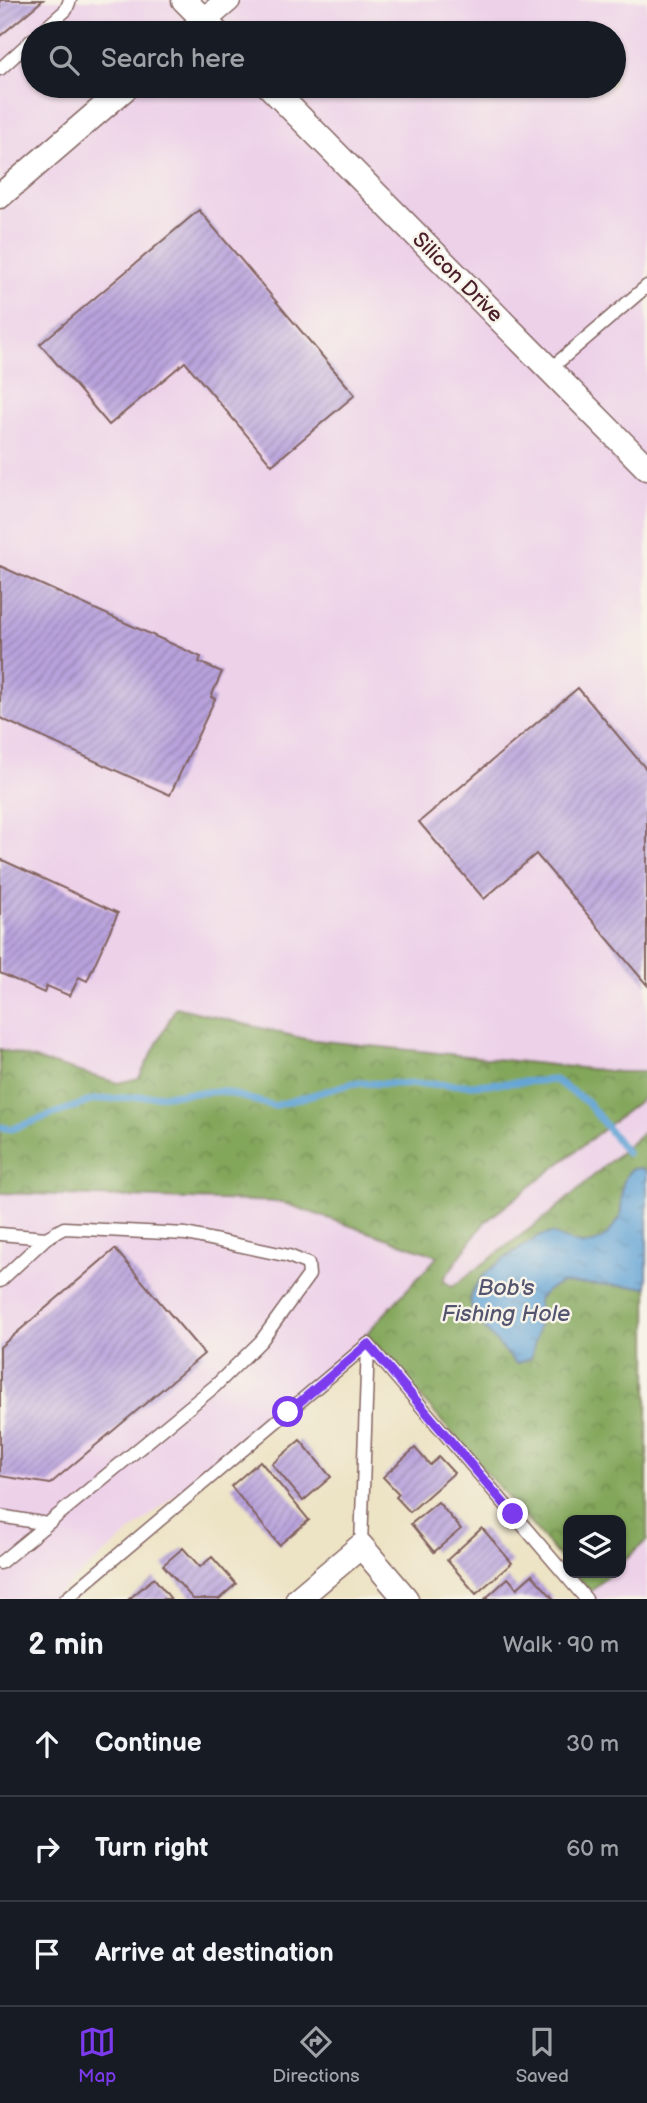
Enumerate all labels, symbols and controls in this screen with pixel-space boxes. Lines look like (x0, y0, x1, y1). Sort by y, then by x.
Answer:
search box (21, 21, 626, 98)
icon: search (45, 41, 83, 79)
text: Search here (101, 44, 245, 75)
street label: Silicon Drive (407, 227, 508, 328)
water label: Bob's Fishing Hole (442, 1274, 570, 1328)
route start (272, 1396, 303, 1427)
route end (497, 1498, 528, 1529)
map controls (563, 1515, 626, 1578)
button: layers (563, 1515, 626, 1578)
text: 2 min (28, 1627, 104, 1663)
text: Walk · 90 m (503, 1631, 619, 1659)
icon: ahead (28, 1725, 66, 1763)
text: Continue (95, 1728, 202, 1759)
text: 30 m (566, 1730, 619, 1758)
icon: right (28, 1830, 66, 1868)
text: Turn right (95, 1833, 208, 1864)
text: 60 m (566, 1835, 619, 1863)
icon: arrive (28, 1935, 66, 1973)
text: Arrive at destination (95, 1938, 334, 1969)
tab: Map (78, 2023, 116, 2088)
tab: Directions (272, 2023, 360, 2088)
tab: Saved (516, 2023, 569, 2088)

